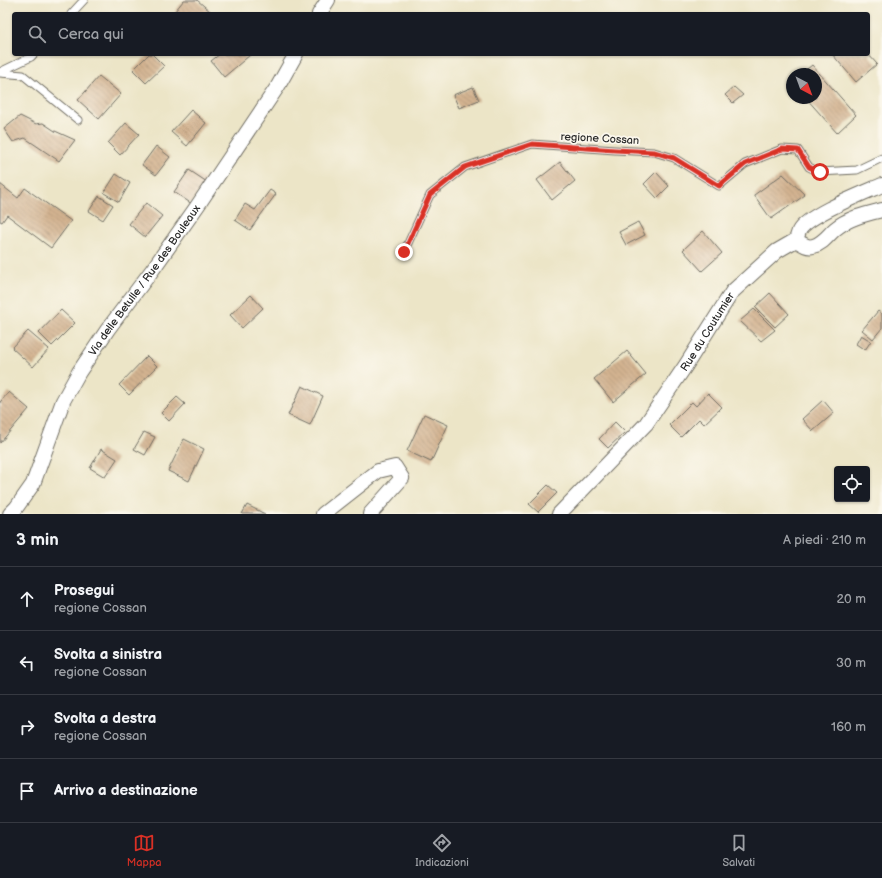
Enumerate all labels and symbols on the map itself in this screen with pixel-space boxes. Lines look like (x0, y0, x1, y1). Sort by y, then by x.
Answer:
north arrow (786, 68, 822, 104)
street label: regione Cossan (560, 130, 640, 147)
route start (811, 163, 829, 181)
street label: Via delle Betulle / Rue des Bouleaux (86, 202, 203, 358)
route end (395, 243, 413, 261)
street label: Rue du Coutumier (678, 289, 738, 374)

